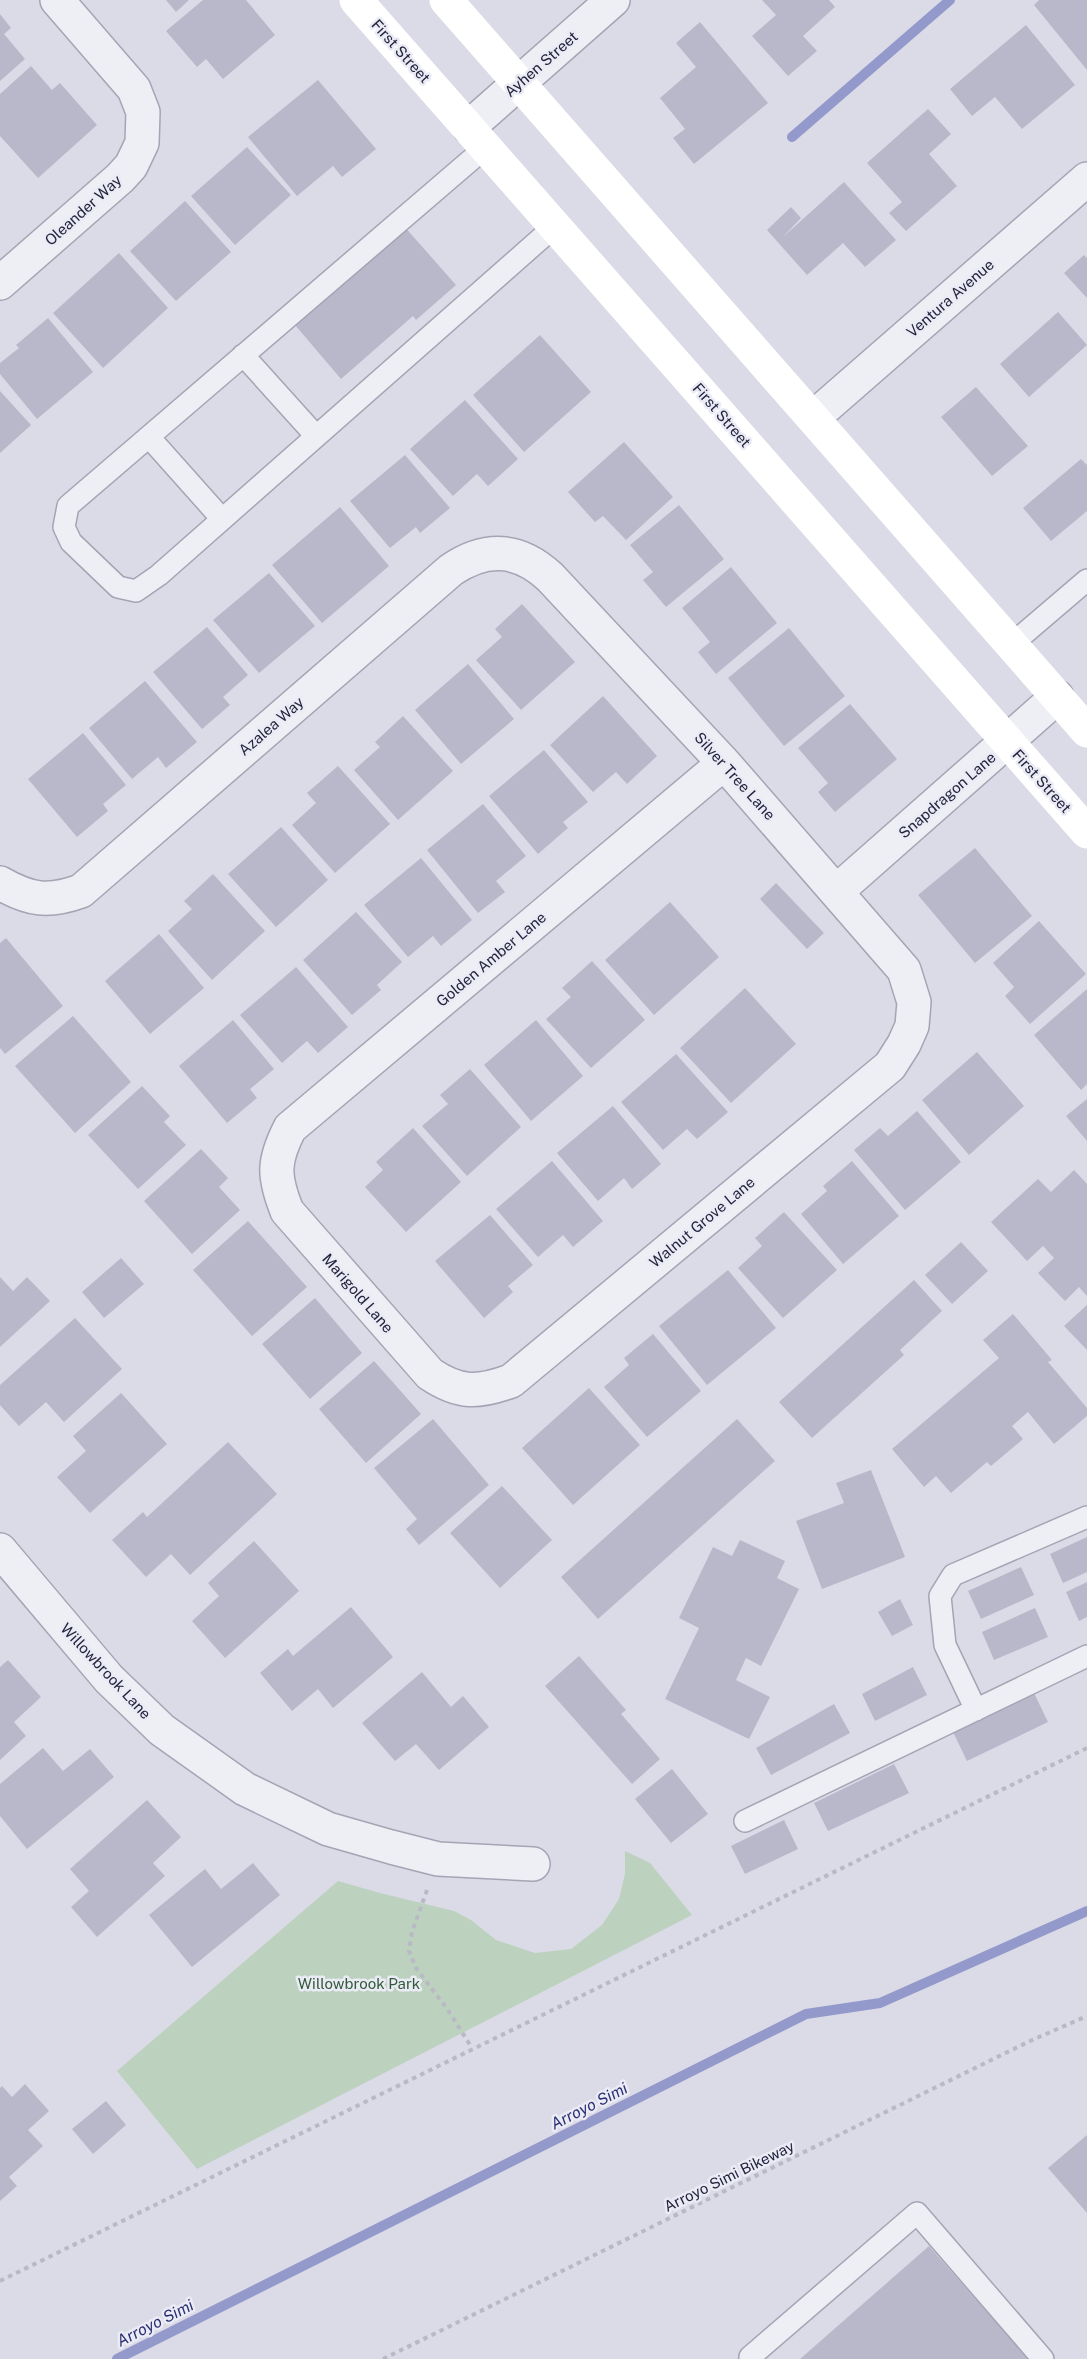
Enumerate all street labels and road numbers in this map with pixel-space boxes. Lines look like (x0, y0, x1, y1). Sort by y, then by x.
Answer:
street label: First Street (368, 16, 434, 86)
street label: Ayhen Street (501, 28, 581, 100)
street label: Oleander Way (41, 171, 125, 249)
street label: Ventura Avenue (903, 256, 997, 340)
street label: First Street (690, 380, 755, 451)
street label: Azalea Way (235, 693, 307, 759)
street label: Silver Tree Lane (691, 729, 779, 823)
street label: First Street (1009, 746, 1075, 816)
street label: Snapdragon Lane (895, 748, 999, 842)
street label: Golden Amber Lane (433, 908, 549, 1010)
street label: Walnut Grove Lane (646, 1173, 758, 1271)
street label: Marigold Lane (319, 1250, 397, 1336)
street label: Willowbrook Lane (57, 1620, 155, 1722)
street label: Arroyo Simi Bikeway (661, 2137, 797, 2215)

